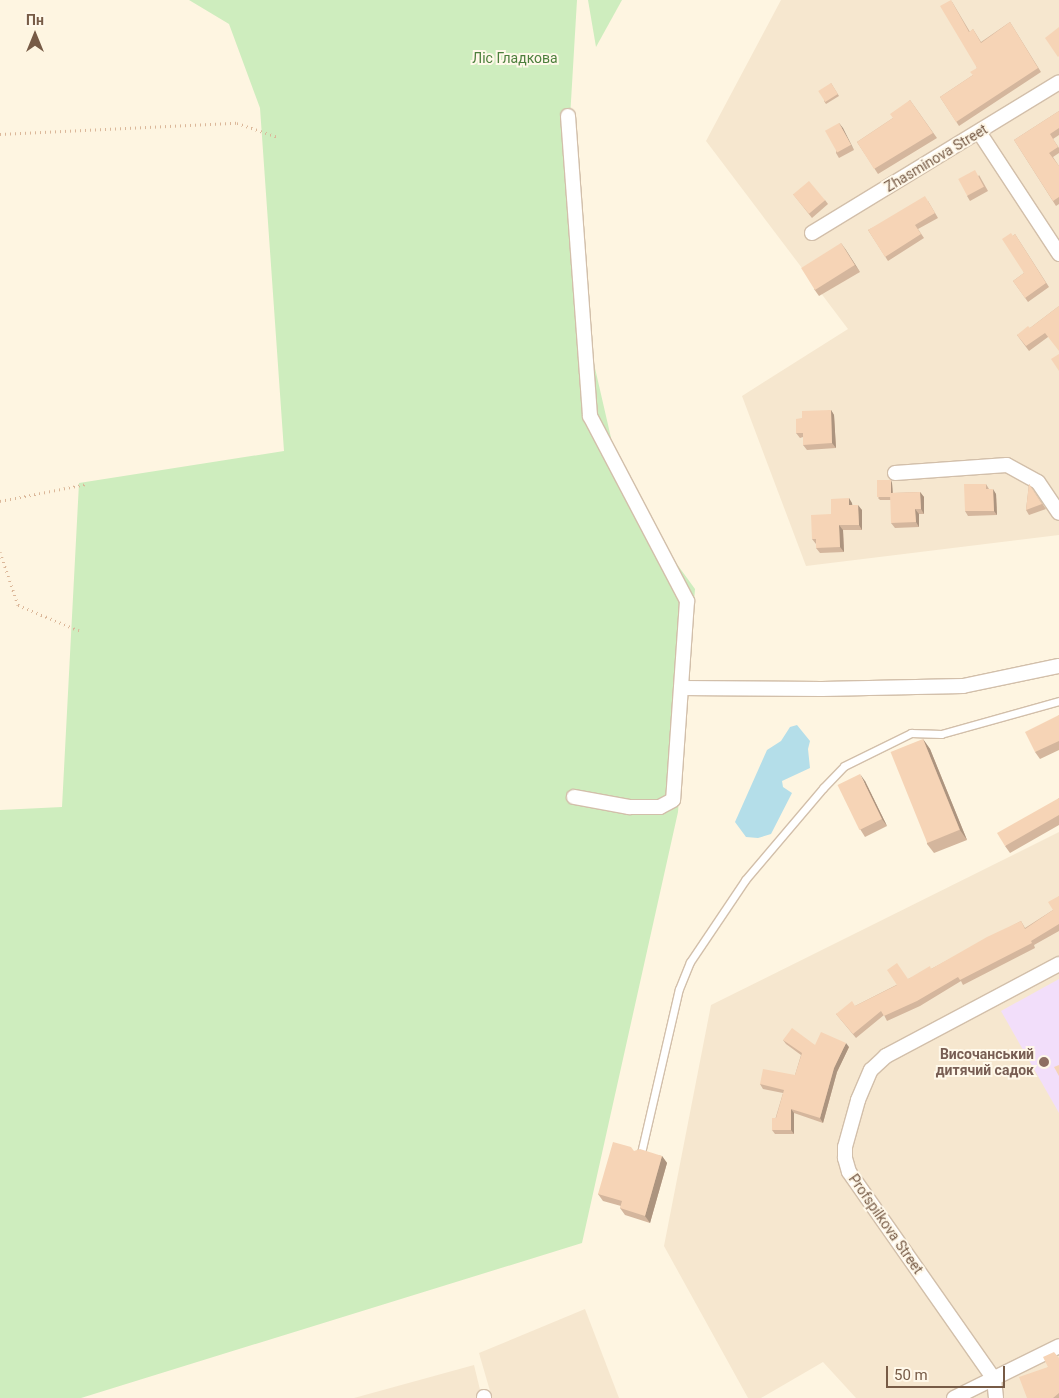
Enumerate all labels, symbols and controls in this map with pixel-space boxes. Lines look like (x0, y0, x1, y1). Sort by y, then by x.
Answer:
north arrow (10, 10, 60, 60)
text: Пн (26, 12, 44, 28)
park label: Ліс Гладкова (472, 50, 558, 66)
street label: Zhasminova Street (882, 121, 990, 195)
place label: Височанський дитячий садок (936, 1046, 1034, 1078)
marker: Височанський дитячий садок (1038, 1056, 1050, 1068)
street label: Profspilkova Street (845, 1171, 927, 1277)
scale bar (889, 1356, 1008, 1388)
text: 50 m (894, 1366, 928, 1384)

